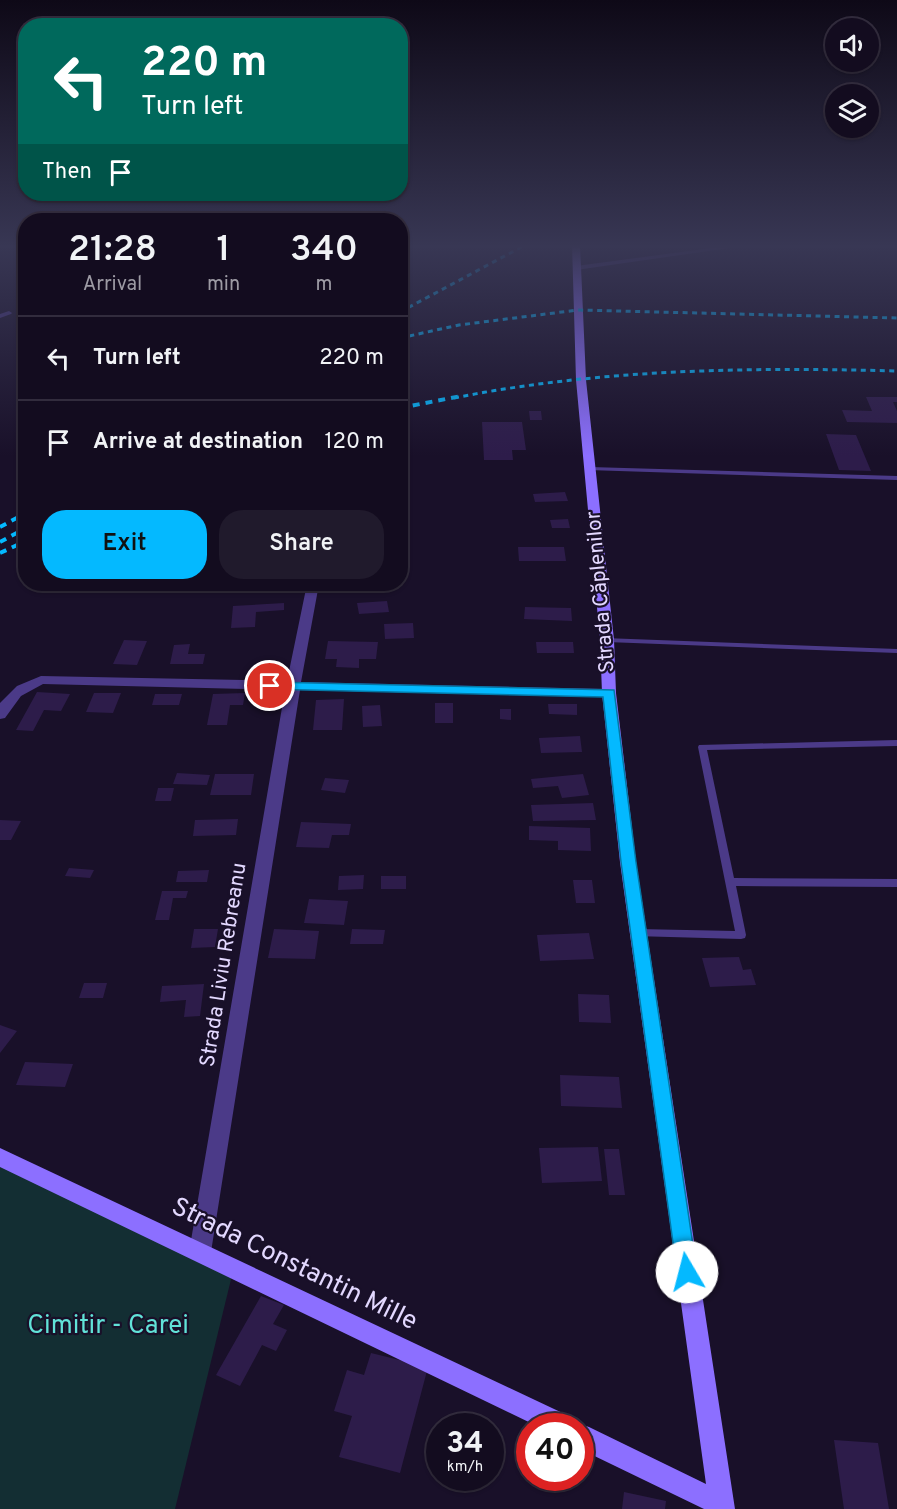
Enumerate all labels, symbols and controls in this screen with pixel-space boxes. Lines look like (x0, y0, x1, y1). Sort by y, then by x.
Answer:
map controls (825, 18, 879, 138)
button: sound (825, 18, 879, 72)
text: 220 m (141, 38, 267, 91)
icon: left (42, 42, 120, 120)
button: layers (825, 84, 879, 138)
text: Turn left (141, 90, 243, 124)
icon: arrive (104, 156, 137, 189)
text: Then (42, 159, 92, 186)
text: 21:28 (68, 228, 157, 274)
text: 1 (216, 228, 231, 274)
text: 340 (290, 228, 358, 274)
text: Arrival (83, 272, 142, 298)
text: min (207, 272, 240, 298)
text: m (316, 272, 333, 298)
icon: left (42, 342, 75, 375)
text: Turn left (93, 345, 181, 372)
text: 220 m (319, 345, 384, 372)
icon: arrive (42, 426, 75, 459)
text: Arrive at destination (93, 429, 303, 456)
text: 120 m (324, 429, 384, 456)
button: Exit (42, 510, 207, 579)
button: Share (219, 510, 384, 579)
street label: Strada Căplenilor (580, 510, 622, 674)
pin (244, 660, 295, 711)
icon: arrive (253, 669, 286, 702)
street label: Strada Liviu Rebreanu (195, 861, 253, 1069)
street label: Strada Constantin Mille (166, 1191, 422, 1339)
position arrow (655, 1240, 719, 1304)
park label: Cimitir - Carei (27, 1310, 189, 1343)
speed limit sign: 40 (516, 1413, 594, 1491)
text: 34 (446, 1426, 484, 1463)
text: km/h (447, 1458, 483, 1477)

